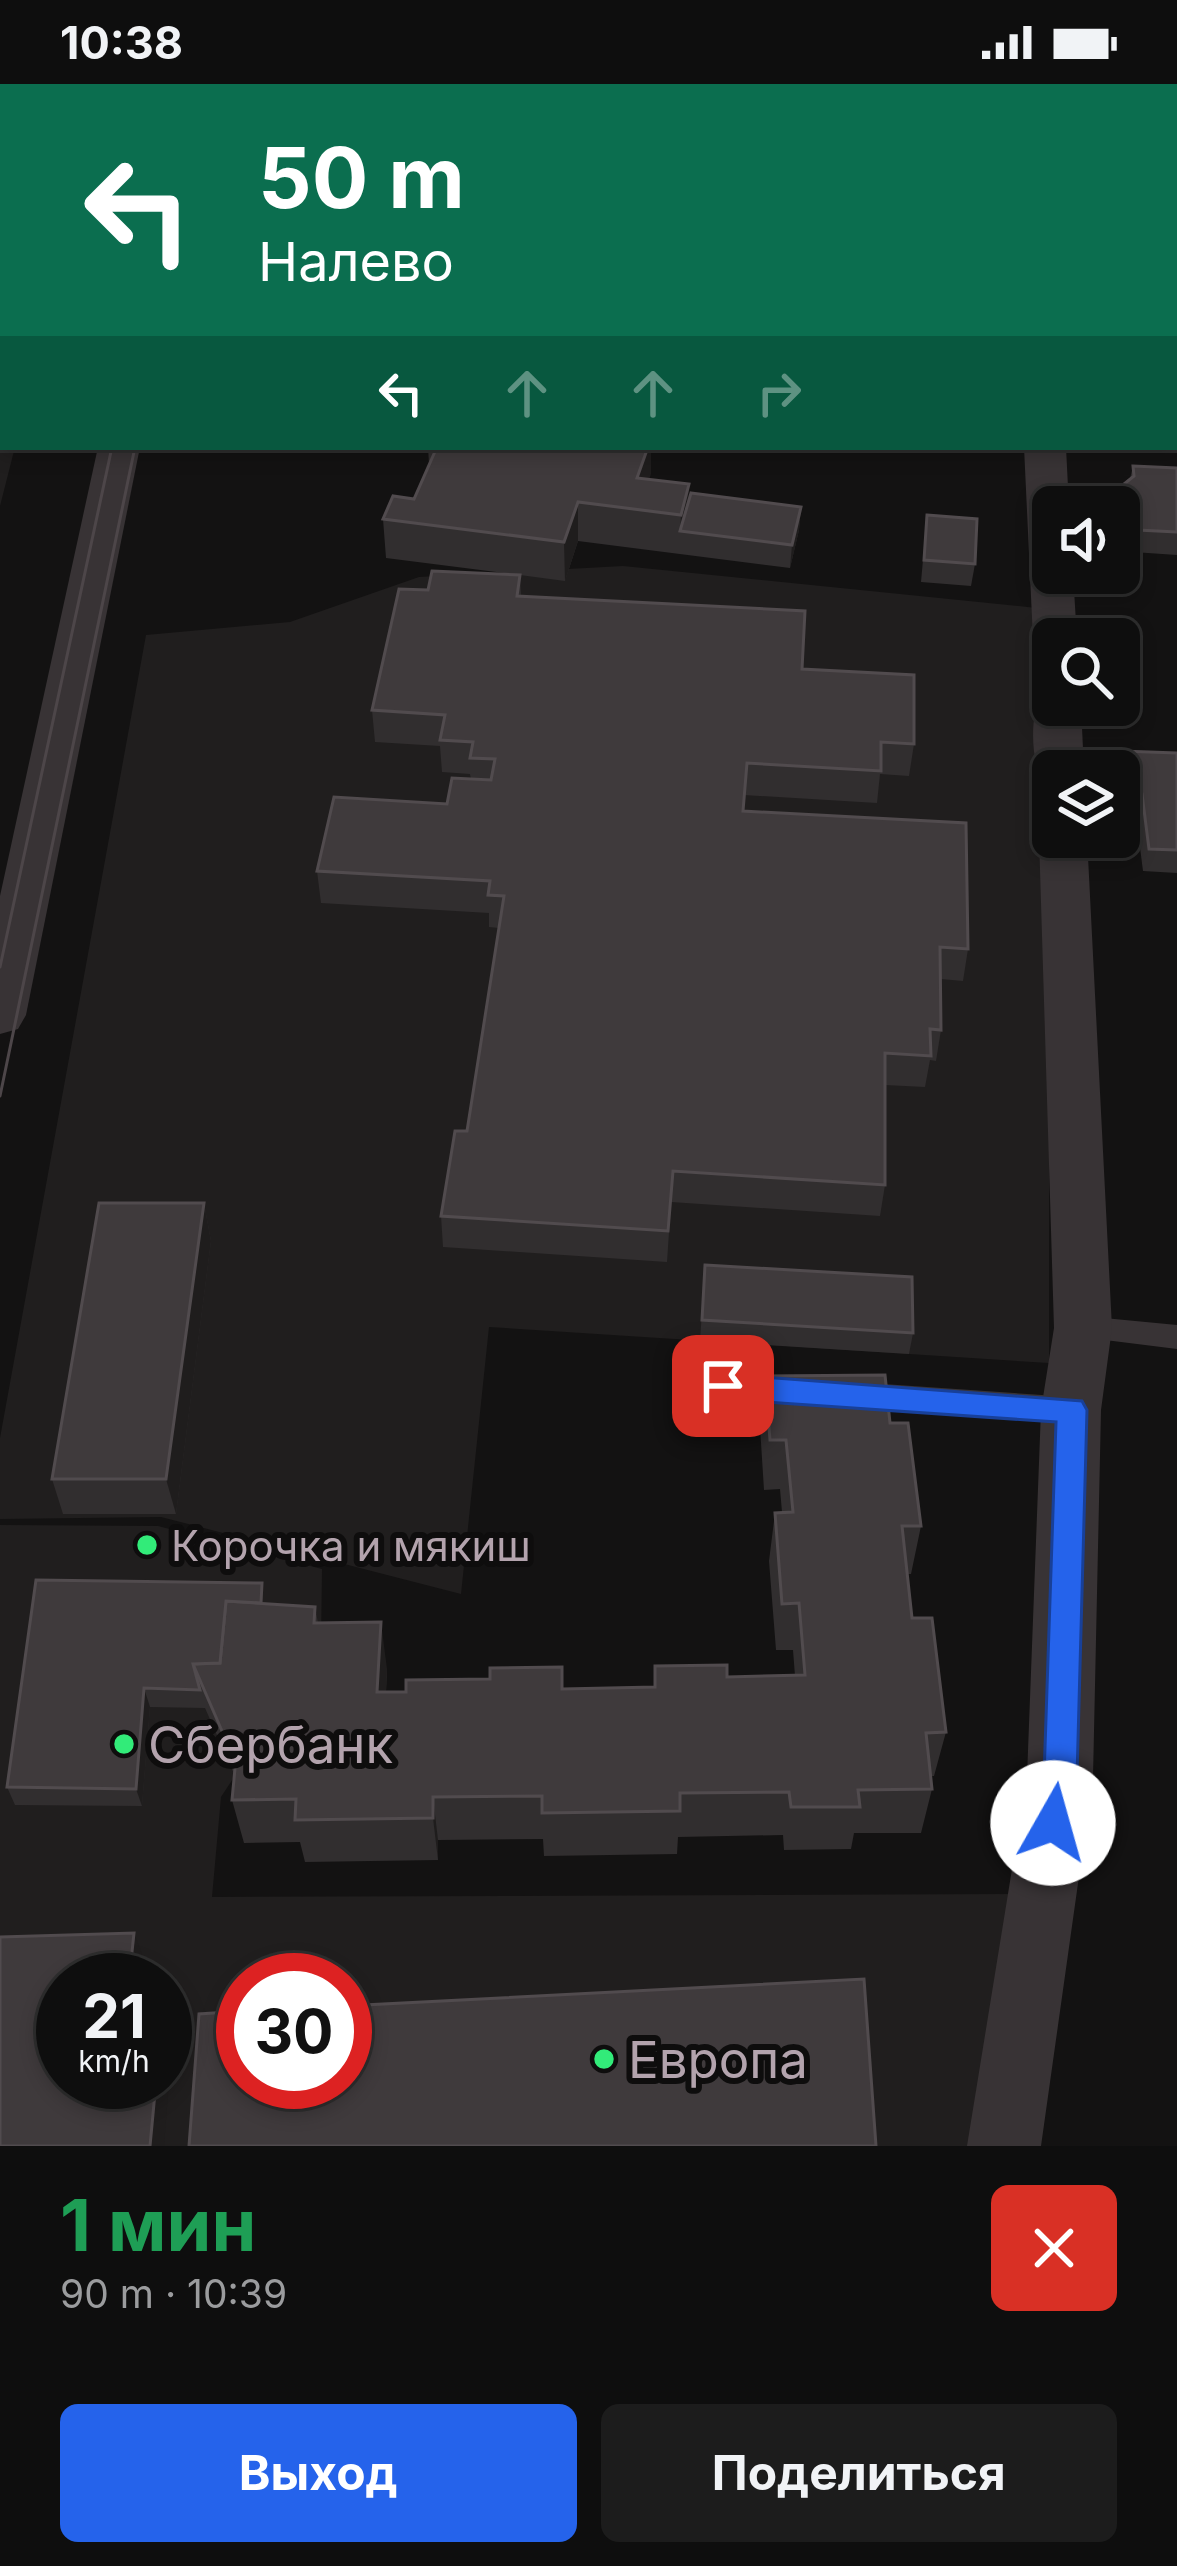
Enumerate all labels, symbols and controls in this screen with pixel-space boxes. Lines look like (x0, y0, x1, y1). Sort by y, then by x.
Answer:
text: 10:38 (60, 15, 183, 70)
text: 50 m (258, 127, 465, 228)
icon: left (60, 132, 216, 288)
text: Налево (258, 229, 454, 294)
icon: left (368, 360, 434, 426)
icon: ahead (494, 360, 560, 426)
icon: ahead (620, 360, 686, 426)
icon: right (746, 360, 812, 426)
map controls (1032, 486, 1140, 858)
button: sound (1032, 486, 1140, 594)
button: search (1032, 618, 1140, 726)
button: layers (1032, 750, 1140, 858)
pin (672, 1335, 774, 1437)
icon: arrive (690, 1353, 756, 1419)
place label: Корочка и мякиш (171, 1520, 531, 1571)
marker: Корочка и мякиш (134, 1532, 160, 1558)
place label: Сбербанк (148, 1714, 393, 1775)
marker: Сбербанк (111, 1731, 137, 1757)
position arrow (990, 1760, 1116, 1886)
speed limit sign: 30 (216, 1953, 372, 2109)
text: 21 (82, 1980, 146, 2052)
place label: Европа (628, 2029, 808, 2090)
text: km/h (78, 2043, 150, 2079)
marker: Европа (591, 2046, 617, 2072)
text: 1 мин (60, 2181, 256, 2268)
button: close (991, 2185, 1117, 2311)
text: 90 m · 10:39 (60, 2270, 287, 2317)
button: Выход (60, 2404, 577, 2542)
button: Поделиться (601, 2404, 1117, 2542)

